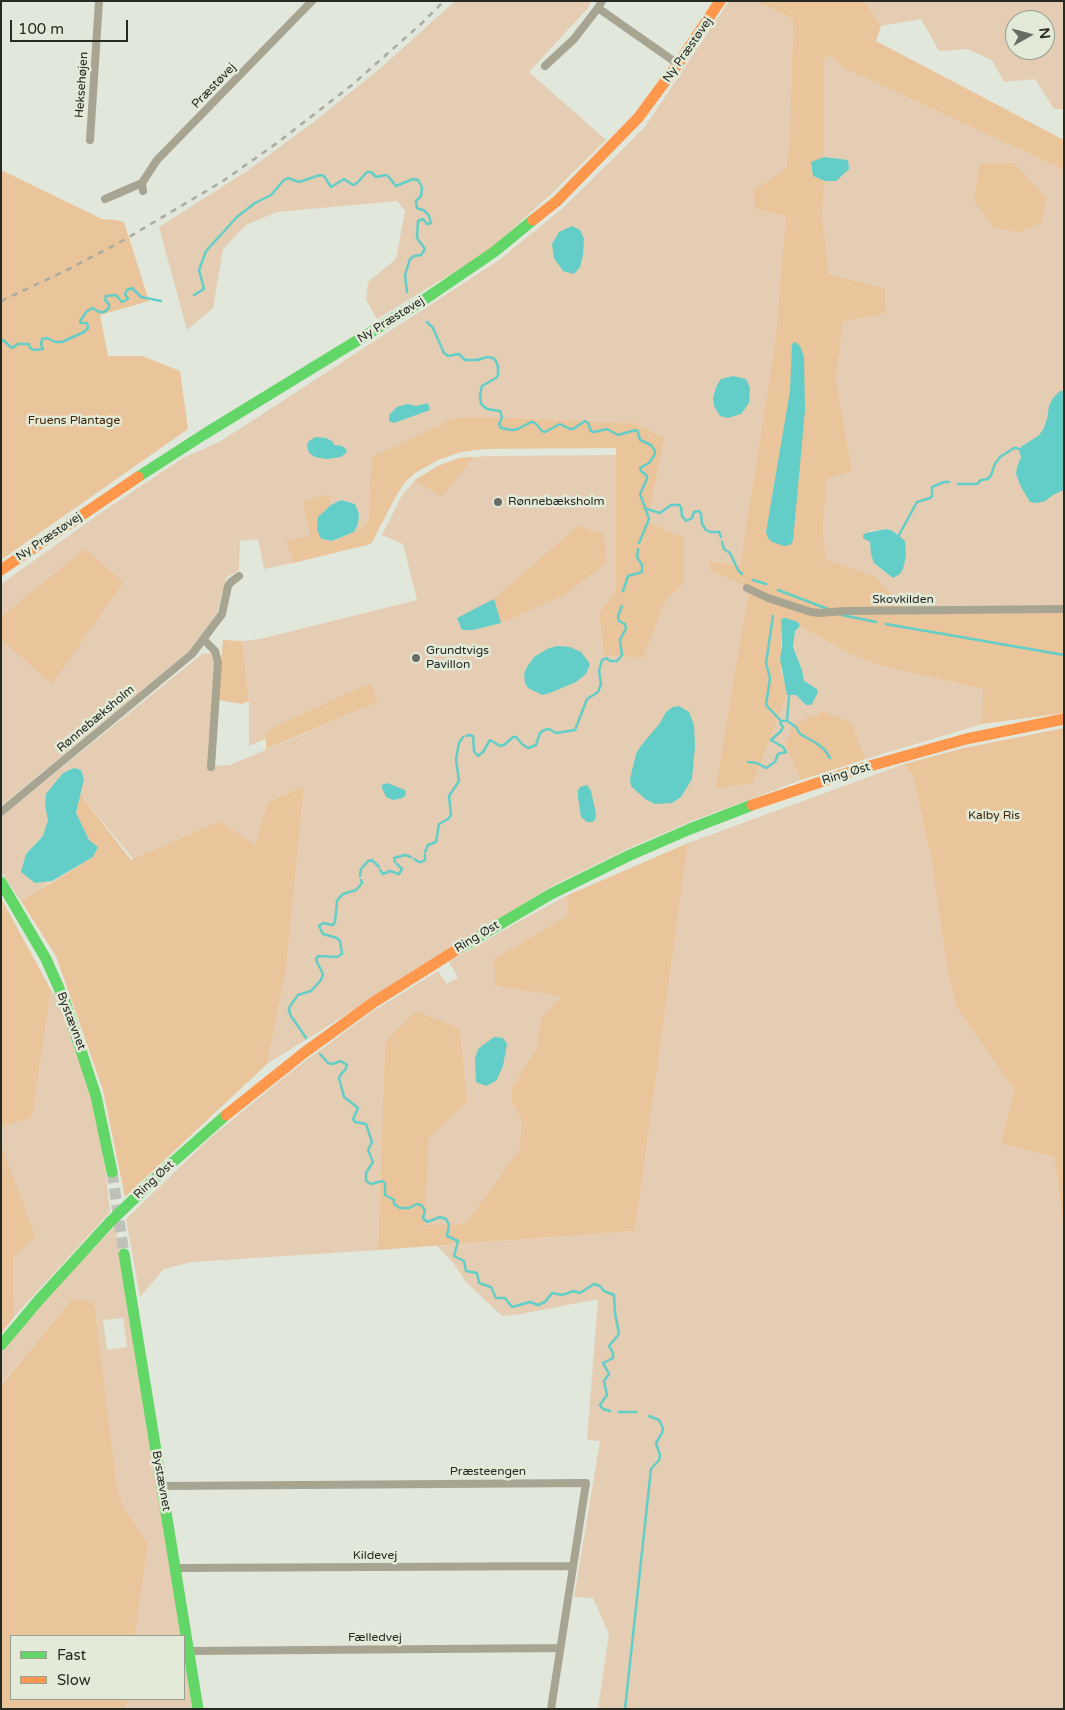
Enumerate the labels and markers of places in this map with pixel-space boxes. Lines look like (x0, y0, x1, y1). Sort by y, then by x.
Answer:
place label: Rønnebæksholm (508, 495, 605, 509)
marker: Rønnebæksholm (492, 496, 504, 508)
place label: Grundtvigs Pavillon (426, 644, 489, 672)
marker: Grundtvigs Pavillon (410, 652, 422, 664)

